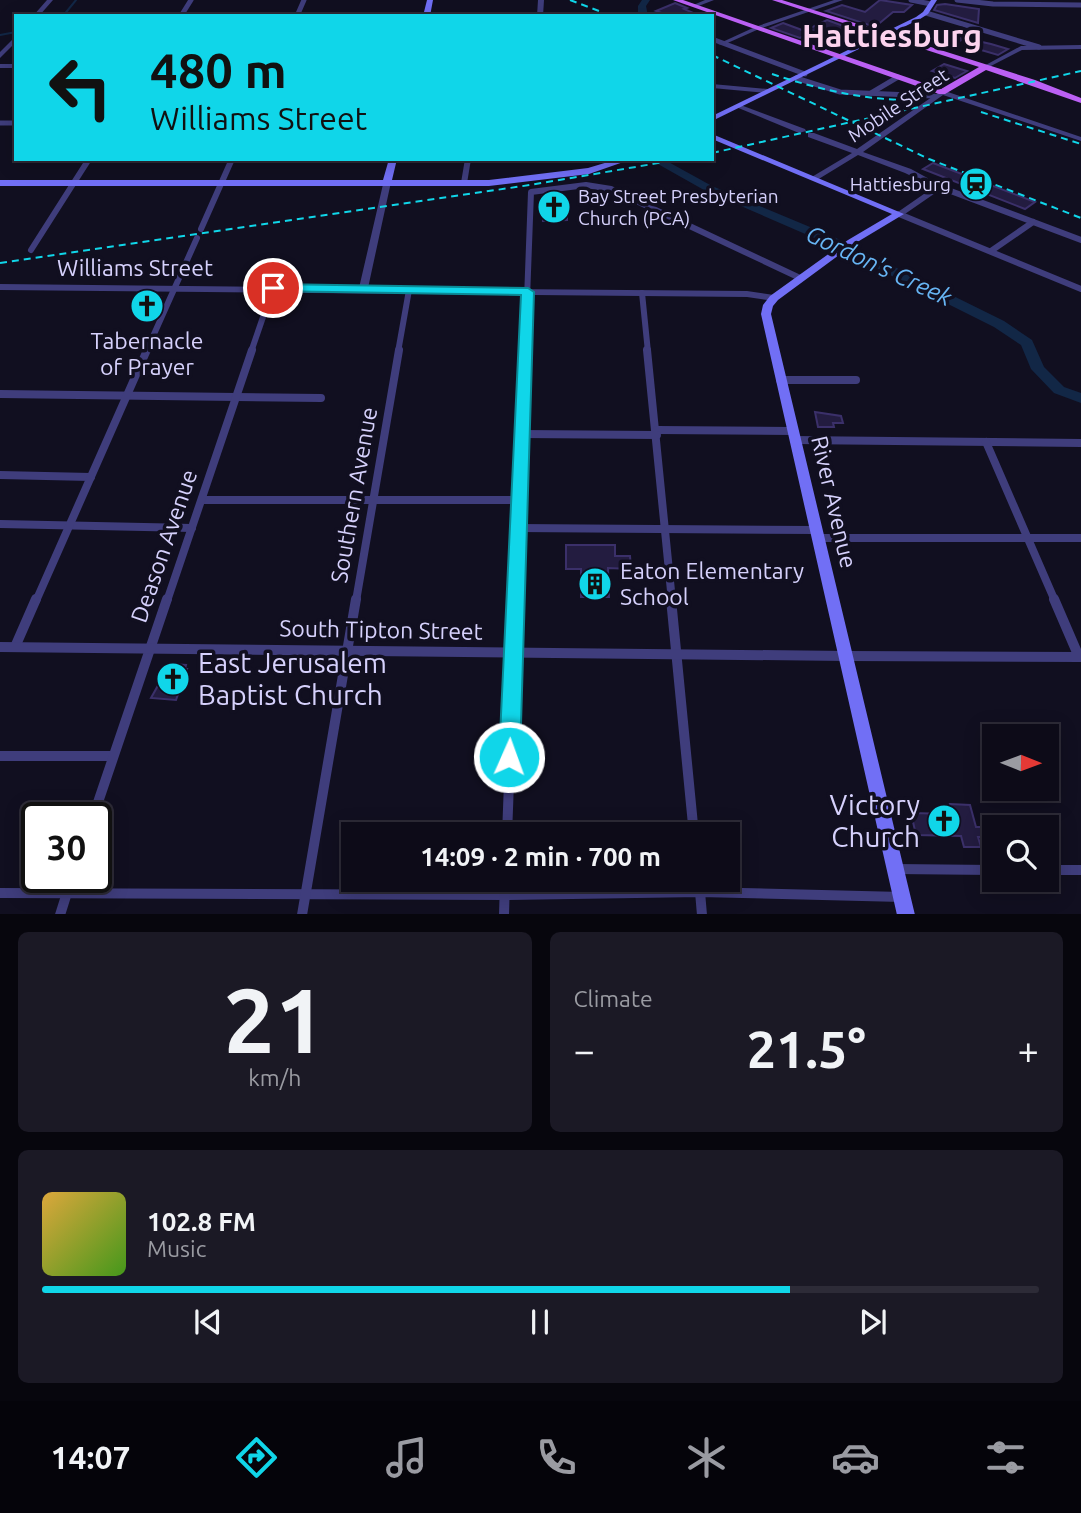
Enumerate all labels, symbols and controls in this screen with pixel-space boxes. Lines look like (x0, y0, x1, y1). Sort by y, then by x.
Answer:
district label: Hattiesburg (802, 17, 982, 53)
icon: left (35, 42, 126, 133)
text: 480 m (150, 42, 287, 97)
street label: Mobile Street (844, 63, 953, 147)
text: Williams Street (150, 100, 367, 136)
station icon: Hattiesburg (957, 165, 995, 203)
place label: Hattiesburg (850, 173, 951, 195)
place label: Bay Street Presbyterian Church (PCA) (578, 185, 779, 229)
church icon: Bay Street Presbyterian Church (PCA) (535, 188, 573, 226)
water label: Gordon's Creek (802, 220, 957, 311)
street label: Williams Street (57, 255, 213, 280)
pin (243, 258, 303, 318)
icon: arrive (254, 269, 292, 307)
church icon: Tabernacle of Prayer (128, 287, 166, 325)
place label: Tabernacle of Prayer (91, 328, 203, 379)
street label: Southern Avenue (326, 405, 381, 585)
street label: River Avenue (807, 433, 862, 571)
street label: Deason Avenue (126, 466, 201, 626)
place label: Eaton Elementary School (620, 558, 804, 609)
building icon: Eaton Elementary School (576, 565, 614, 603)
street label: South Tipton Street (279, 615, 483, 644)
place label: East Jerusalem Baptist Church (198, 647, 387, 710)
church icon: East Jerusalem Baptist Church (154, 660, 192, 698)
position arrow (472, 720, 546, 794)
north arrow (982, 724, 1059, 802)
map controls (982, 724, 1059, 892)
place label: Victory Church (829, 789, 920, 852)
speed limit sign: 30 (21, 802, 112, 893)
church icon: Victory Church (925, 802, 963, 840)
button: search (982, 815, 1059, 892)
text: 14:09 · 2 min · 700 m (420, 842, 661, 871)
text: 21 (223, 968, 326, 1070)
text: Climate (574, 986, 653, 1011)
text: 21.5° (747, 1020, 866, 1078)
text: − (574, 1029, 595, 1071)
text: + (1018, 1029, 1039, 1071)
text: km/h (248, 1065, 301, 1090)
text: 102.8 FM (147, 1207, 256, 1236)
text: Music (147, 1236, 206, 1261)
icon: previous (189, 1303, 227, 1341)
icon: pause (521, 1303, 559, 1341)
icon: next (854, 1303, 892, 1341)
icon: directions (232, 1433, 281, 1482)
icon: music (382, 1433, 431, 1482)
icon: phone (532, 1433, 581, 1482)
icon: climate (682, 1433, 731, 1482)
icon: car (831, 1433, 880, 1482)
icon: filters (981, 1433, 1030, 1482)
text: 14:07 (50, 1439, 131, 1475)

